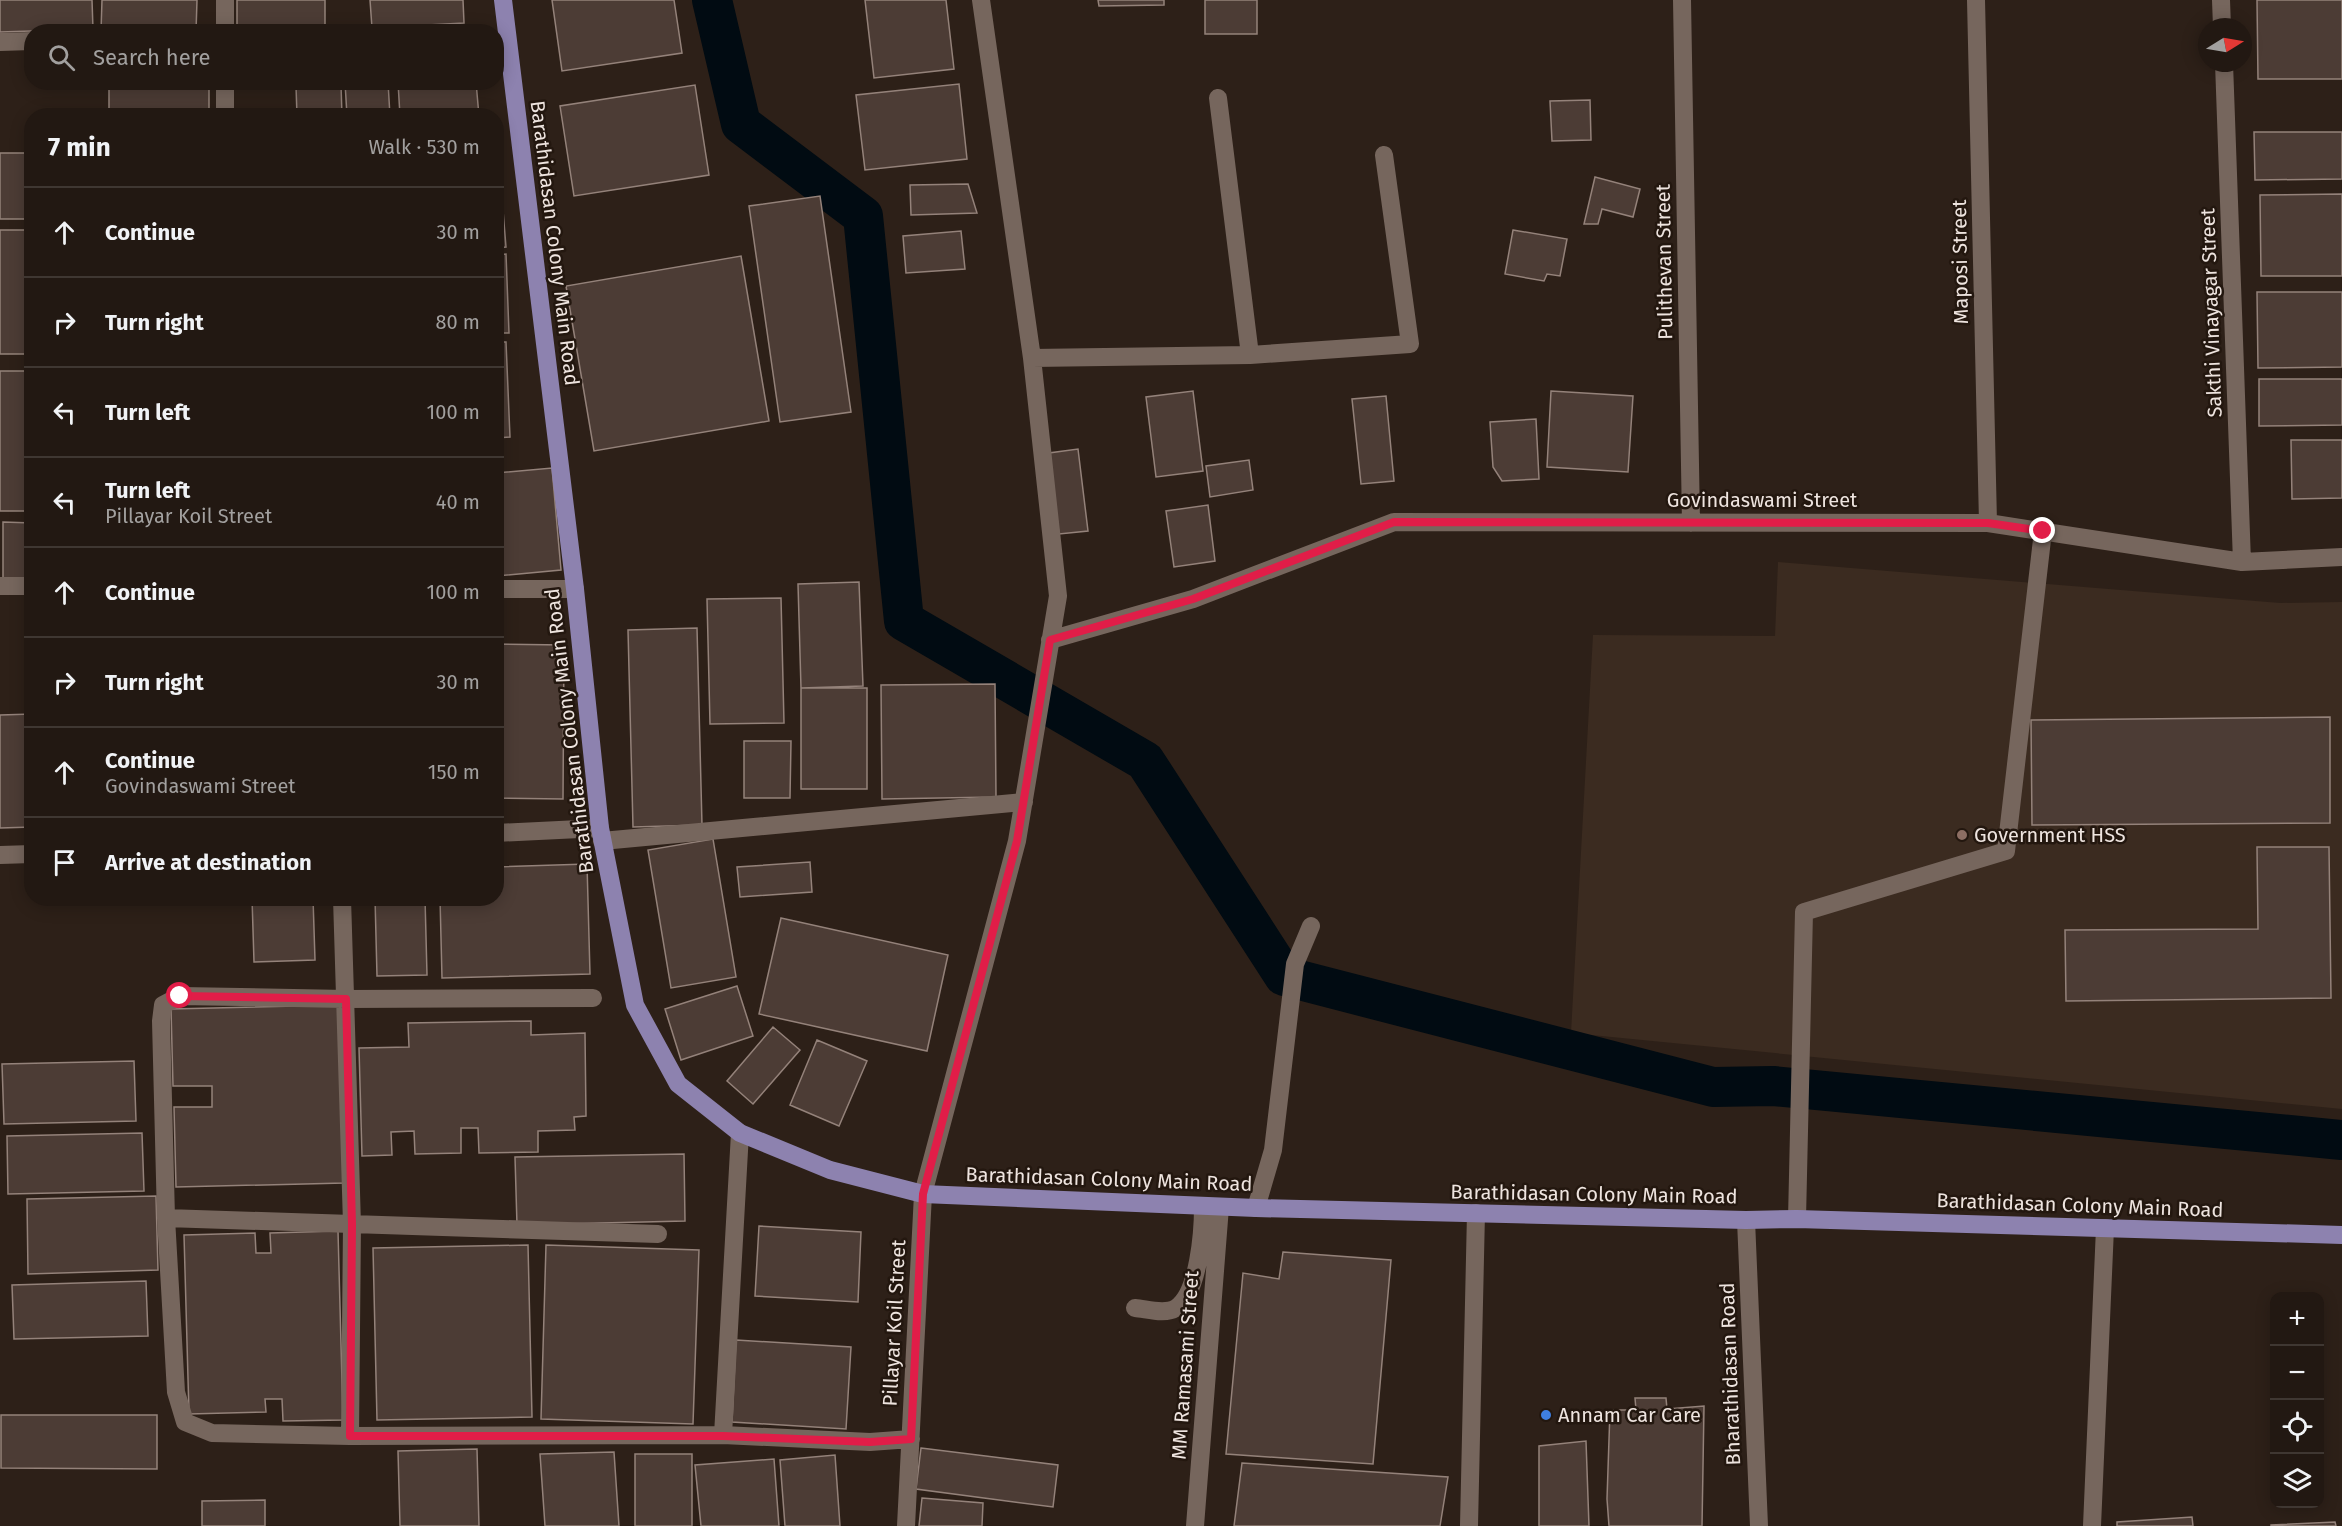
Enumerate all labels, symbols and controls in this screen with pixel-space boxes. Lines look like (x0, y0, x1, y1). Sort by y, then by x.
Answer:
north arrow (2198, 18, 2252, 72)
search box (24, 24, 504, 90)
icon: search (45, 41, 78, 74)
text: Search here (93, 44, 211, 71)
street label: Barathidasan Colony Main Road (526, 99, 584, 387)
text: 7 min (48, 132, 111, 163)
text: Walk · 530 m (368, 135, 480, 159)
street label: Pulithevan Street (1651, 183, 1677, 340)
street label: Maposi Street (1947, 199, 1973, 324)
street label: Sakthi Vinayagar Street (2195, 207, 2227, 418)
icon: ahead (48, 216, 81, 249)
text: Continue (105, 219, 195, 246)
text: 30 m (436, 220, 480, 244)
icon: right (48, 306, 81, 339)
text: Turn right (105, 309, 204, 336)
text: 80 m (435, 310, 480, 334)
icon: left (48, 396, 81, 429)
text: Turn left (105, 399, 190, 426)
text: 100 m (427, 400, 480, 424)
text: Turn left (105, 477, 190, 504)
icon: left (48, 486, 81, 519)
street label: Govindaswami Street (1667, 488, 1858, 512)
text: 40 m (436, 490, 480, 514)
text: Pillayar Koil Street (105, 504, 272, 528)
route end (2029, 517, 2055, 543)
icon: ahead (48, 576, 81, 609)
text: Continue (105, 579, 195, 606)
text: 100 m (427, 580, 480, 604)
street label: Barathidasan Colony Main Road (540, 587, 598, 875)
icon: right (48, 666, 81, 699)
text: Turn right (105, 669, 204, 696)
text: 30 m (436, 670, 480, 694)
text: Continue (105, 747, 195, 774)
icon: ahead (48, 756, 81, 789)
text: 150 m (428, 760, 480, 784)
text: Govindaswami Street (105, 774, 296, 798)
place label: Government HSS (1974, 823, 2126, 847)
marker: Government HSS (1955, 828, 1969, 842)
icon: arrive (48, 846, 81, 879)
text: Arrive at destination (105, 849, 312, 876)
route start (166, 982, 192, 1008)
street label: Barathidasan Colony Main Road (965, 1162, 1253, 1196)
street label: Barathidasan Colony Main Road (1450, 1179, 1738, 1209)
street label: Barathidasan Colony Main Road (1936, 1188, 2224, 1222)
street label: Pillayar Koil Street (878, 1238, 910, 1407)
street label: MM Ramasami Street (1166, 1269, 1204, 1460)
street label: Bharathidasan Road (1715, 1282, 1745, 1466)
map controls (2270, 1292, 2324, 1508)
button: + (2270, 1292, 2324, 1346)
button: − (2270, 1346, 2324, 1400)
button: locate (2270, 1400, 2324, 1454)
place label: Annam Car Care (1558, 1403, 1701, 1427)
marker: Annam Car Care (1539, 1408, 1553, 1422)
button: layers (2270, 1454, 2324, 1508)

